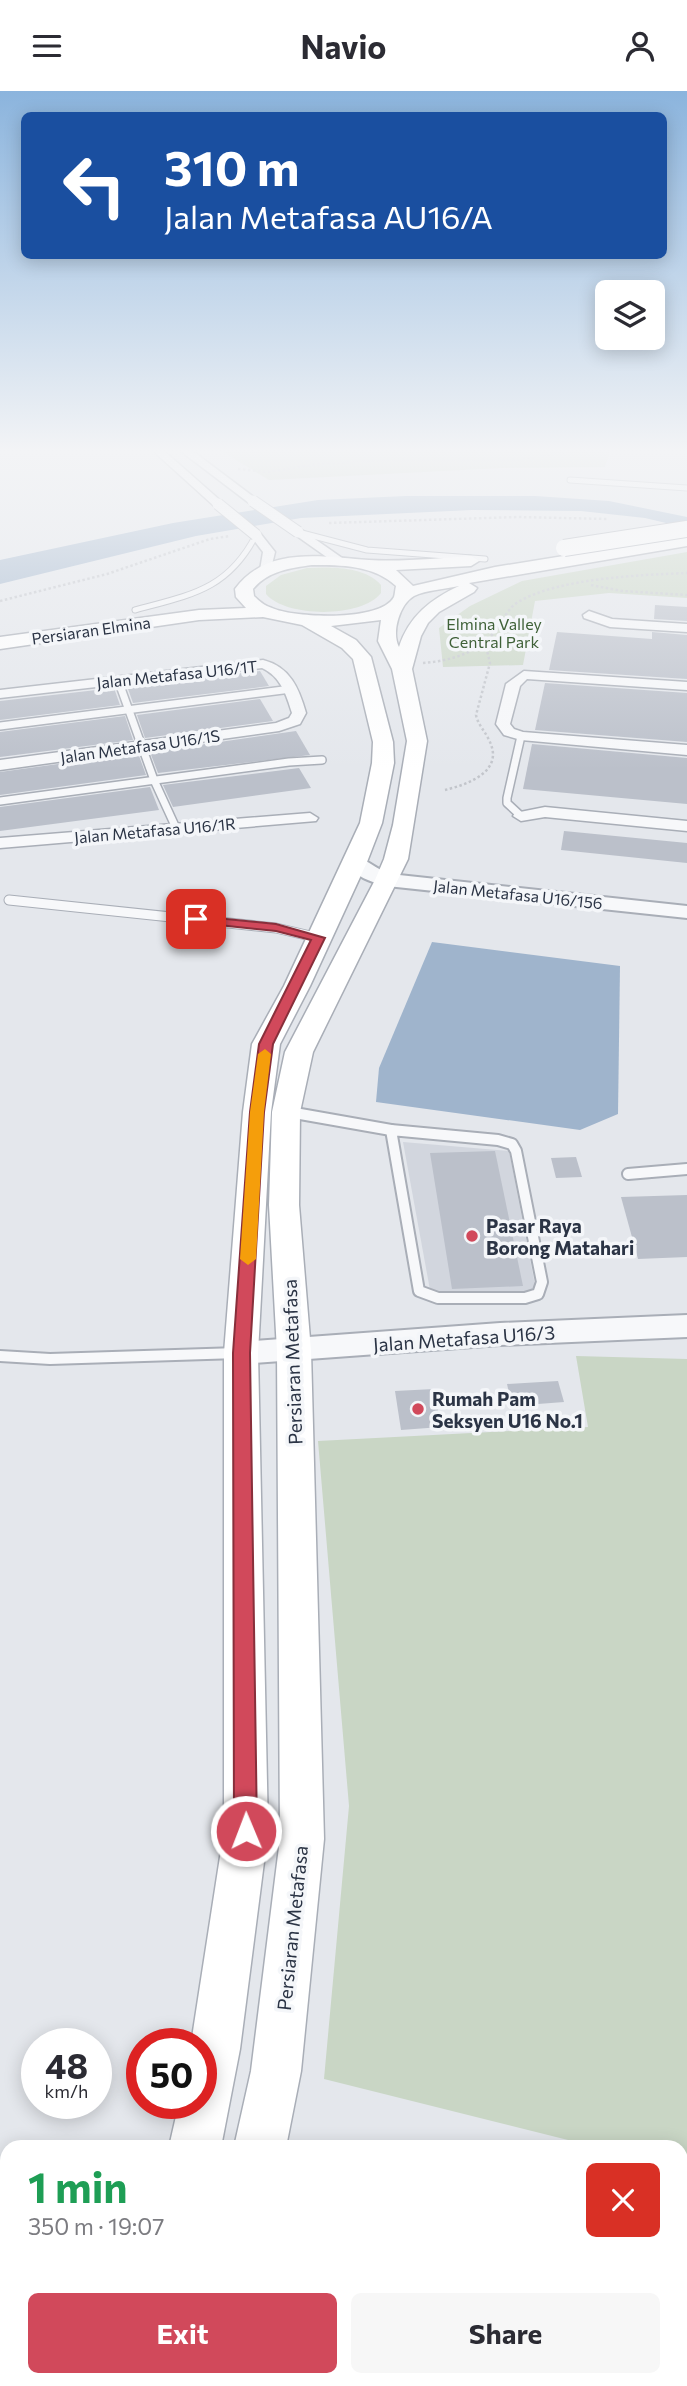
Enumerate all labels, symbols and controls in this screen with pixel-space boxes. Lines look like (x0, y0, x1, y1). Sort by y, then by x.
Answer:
text: Navio (301, 26, 386, 66)
icon: menu (28, 27, 66, 65)
icon: person (621, 27, 659, 65)
text: 310 m (164, 136, 299, 196)
icon: left (49, 140, 140, 231)
text: Jalan Metafasa AU16/A (164, 196, 493, 236)
map controls (595, 280, 665, 350)
button: layers (595, 280, 665, 350)
street label: Persiaran Elmina (30, 612, 152, 648)
park label: Elmina Valley Central Park (446, 614, 542, 651)
street label: Jalan Metafasa U16/1T (96, 656, 258, 692)
street label: Jalan Metafasa U16/1S (59, 725, 221, 767)
street label: Jalan Metafasa U16/1R (73, 813, 237, 847)
street label: Jalan Metafasa U16/156 (432, 876, 604, 912)
pin (166, 889, 226, 949)
icon: arrive (177, 900, 215, 938)
place label: Pasar Raya Borong Matahari (486, 1214, 634, 1259)
marker: Pasar Raya Borong Matahari (464, 1228, 480, 1244)
street label: Persiaran Metafasa (278, 1279, 306, 1445)
street label: Jalan Metafasa U16/3 (372, 1320, 556, 1356)
place label: Rumah Pam Seksyen U16 No.1 (432, 1387, 583, 1432)
marker: Rumah Pam Seksyen U16 No.1 (410, 1401, 426, 1417)
position arrow (209, 1794, 283, 1868)
street label: Persiaran Metafasa (272, 1844, 312, 2012)
speed limit sign: 50 (126, 2028, 217, 2119)
text: 48 (45, 2043, 88, 2086)
text: km/h (45, 2080, 88, 2102)
text: 1 min (28, 2160, 128, 2212)
button: close (586, 2163, 660, 2237)
text: 350 m · 19:07 (28, 2212, 164, 2240)
button: Exit (28, 2293, 337, 2373)
button: Share (351, 2293, 660, 2373)

